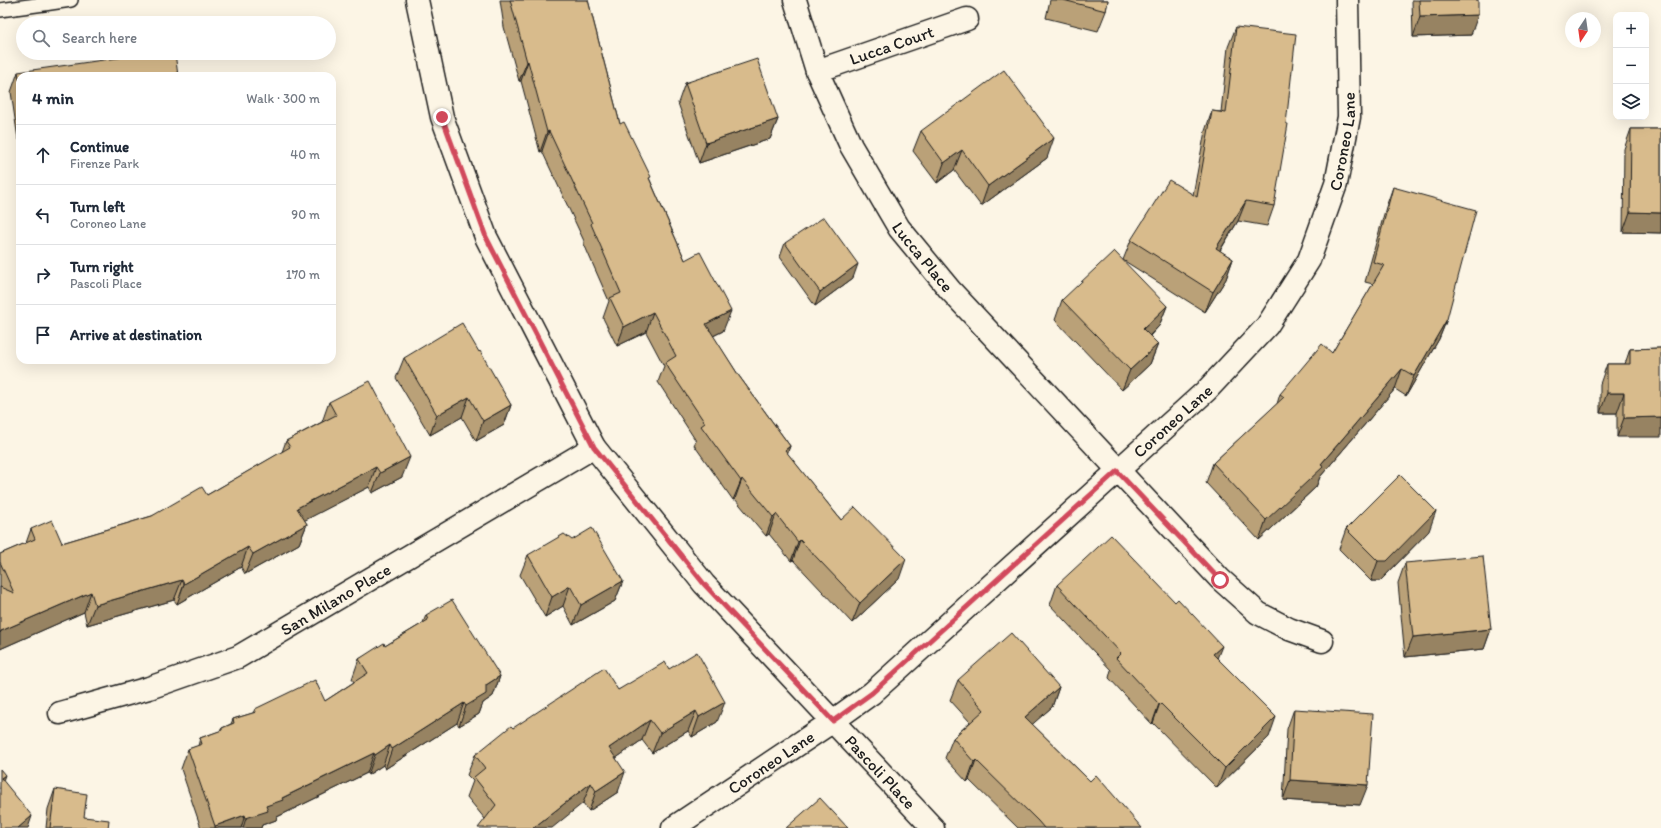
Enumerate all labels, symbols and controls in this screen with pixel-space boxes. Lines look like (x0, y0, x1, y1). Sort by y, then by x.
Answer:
north arrow (1565, 12, 1601, 48)
map controls (1613, 12, 1649, 120)
button: + (1613, 12, 1649, 48)
search box (16, 16, 336, 60)
street label: Lucca Court (847, 21, 936, 69)
icon: search (30, 27, 52, 49)
text: Search here (62, 29, 137, 47)
button: − (1613, 48, 1649, 84)
button: layers (1613, 84, 1649, 120)
text: 4 min (32, 88, 74, 108)
text: Walk · 300 m (246, 91, 320, 106)
street label: Coroneo Lane (1324, 92, 1359, 194)
route end (433, 108, 451, 126)
text: Continue (70, 138, 129, 156)
icon: ahead (32, 144, 54, 166)
text: 40 m (290, 147, 320, 162)
text: Firenze Park (70, 156, 139, 171)
text: Turn left (70, 198, 125, 216)
icon: left (32, 204, 54, 226)
text: 90 m (291, 207, 320, 222)
text: Coroneo Lane (70, 216, 146, 231)
street label: Lucca Place (888, 218, 957, 296)
text: Turn right (70, 258, 134, 276)
icon: right (32, 264, 54, 286)
text: 170 m (286, 267, 320, 282)
text: Pascoli Place (70, 276, 142, 291)
icon: arrive (32, 324, 54, 346)
text: Arrive at destination (70, 326, 202, 344)
street label: Coroneo Lane (1129, 380, 1216, 462)
street label: San Milano Place (277, 559, 394, 640)
route start (1211, 571, 1229, 589)
street label: Coroneo Lane (724, 726, 818, 798)
street label: Pascoli Place (841, 731, 920, 813)

